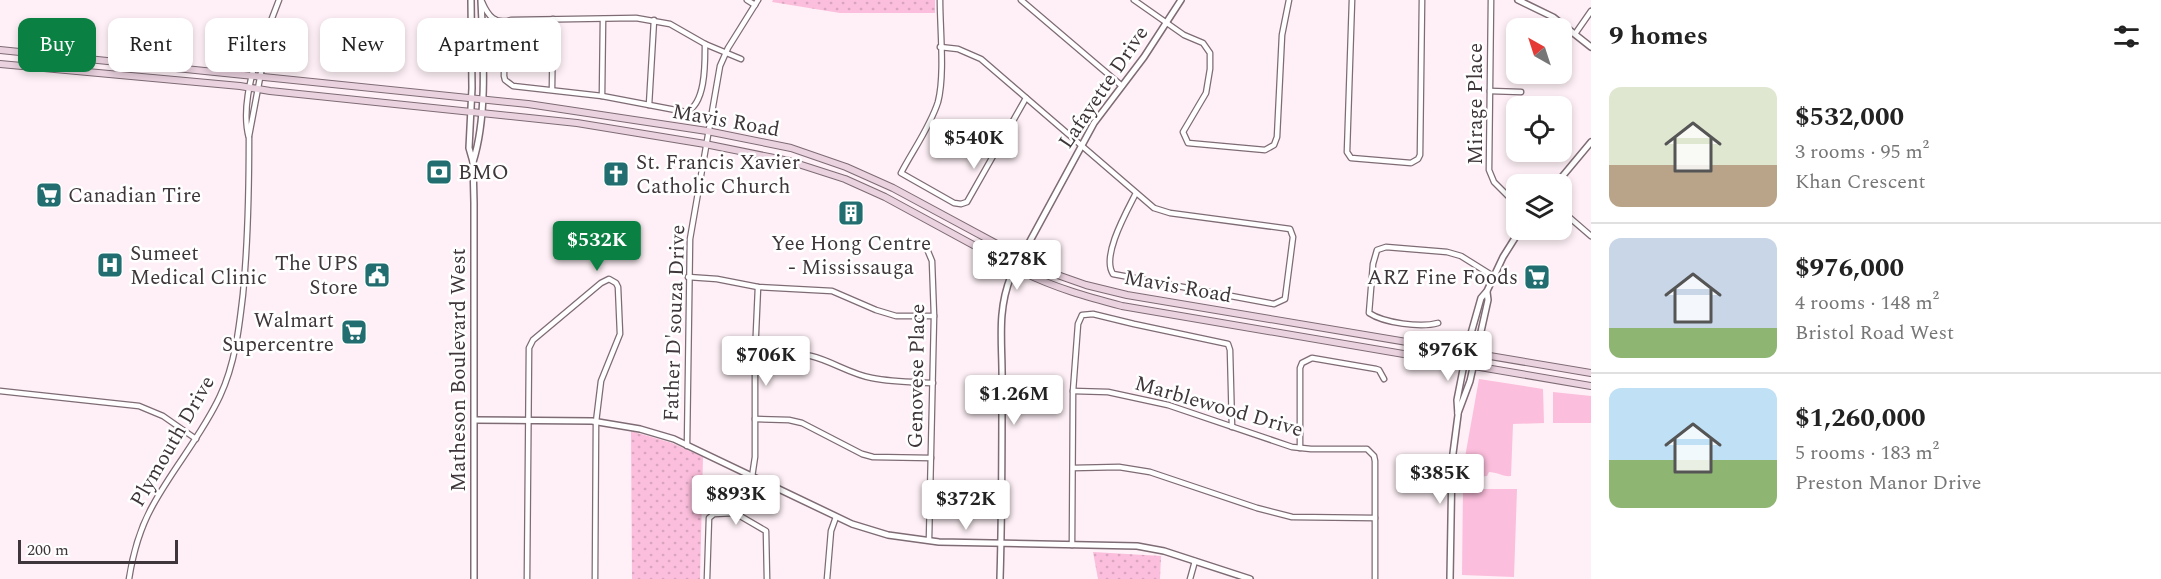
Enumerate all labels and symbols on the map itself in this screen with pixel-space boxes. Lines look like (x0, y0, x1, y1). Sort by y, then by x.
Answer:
north arrow (1506, 18, 1572, 84)
street label: Lafayette Drive (1051, 19, 1157, 156)
street label: Mirage Place (1460, 43, 1492, 165)
street label: Mavis Road (670, 96, 782, 146)
pin: $540K (932, 119, 1016, 170)
place label: St. Francis Xavier Catholic Church (636, 147, 800, 203)
bank icon: BMO (424, 157, 454, 187)
place label: BMO (458, 157, 509, 189)
church icon: St. Francis Xavier Catholic Church (601, 159, 631, 189)
supermarket icon: Canadian Tire (34, 180, 64, 210)
place label: Canadian Tire (68, 180, 201, 212)
building icon: Yee Hong Centre - Mississauga (836, 198, 866, 228)
pin: $532K (555, 221, 639, 272)
street label: Father D'souza Drive (656, 224, 694, 422)
place label: Yee Hong Centre - Mississauga (771, 228, 931, 284)
place label: Sumeet Medical Clinic (130, 238, 267, 294)
pin: $278K (975, 240, 1059, 291)
place label: The UPS Store (275, 248, 358, 304)
street label: Matheson Boulevard West (443, 248, 475, 492)
hospital icon: Sumeet Medical Clinic (95, 250, 125, 280)
public building icon: The UPS Store (362, 260, 392, 290)
street label: Mavis Road (1122, 262, 1234, 312)
place label: ARZ Fine Foods (1367, 262, 1518, 294)
supermarket icon: ARZ Fine Foods (1522, 262, 1552, 292)
street label: Genovese Place (900, 303, 934, 449)
place label: Walmart Supercentre (222, 305, 334, 361)
supermarket icon: Walmart Supercentre (339, 317, 369, 347)
pin: $976K (1406, 331, 1490, 382)
pin: $706K (724, 336, 808, 387)
street label: Marblewood Drive (1131, 368, 1307, 446)
street label: Plymouth Drive (122, 370, 224, 513)
pin: $1.26M (965, 375, 1063, 426)
pin: $385K (1398, 454, 1482, 505)
pin: $893K (694, 475, 778, 526)
pin: $372K (924, 480, 1008, 531)
scale bar (18, 537, 178, 564)

